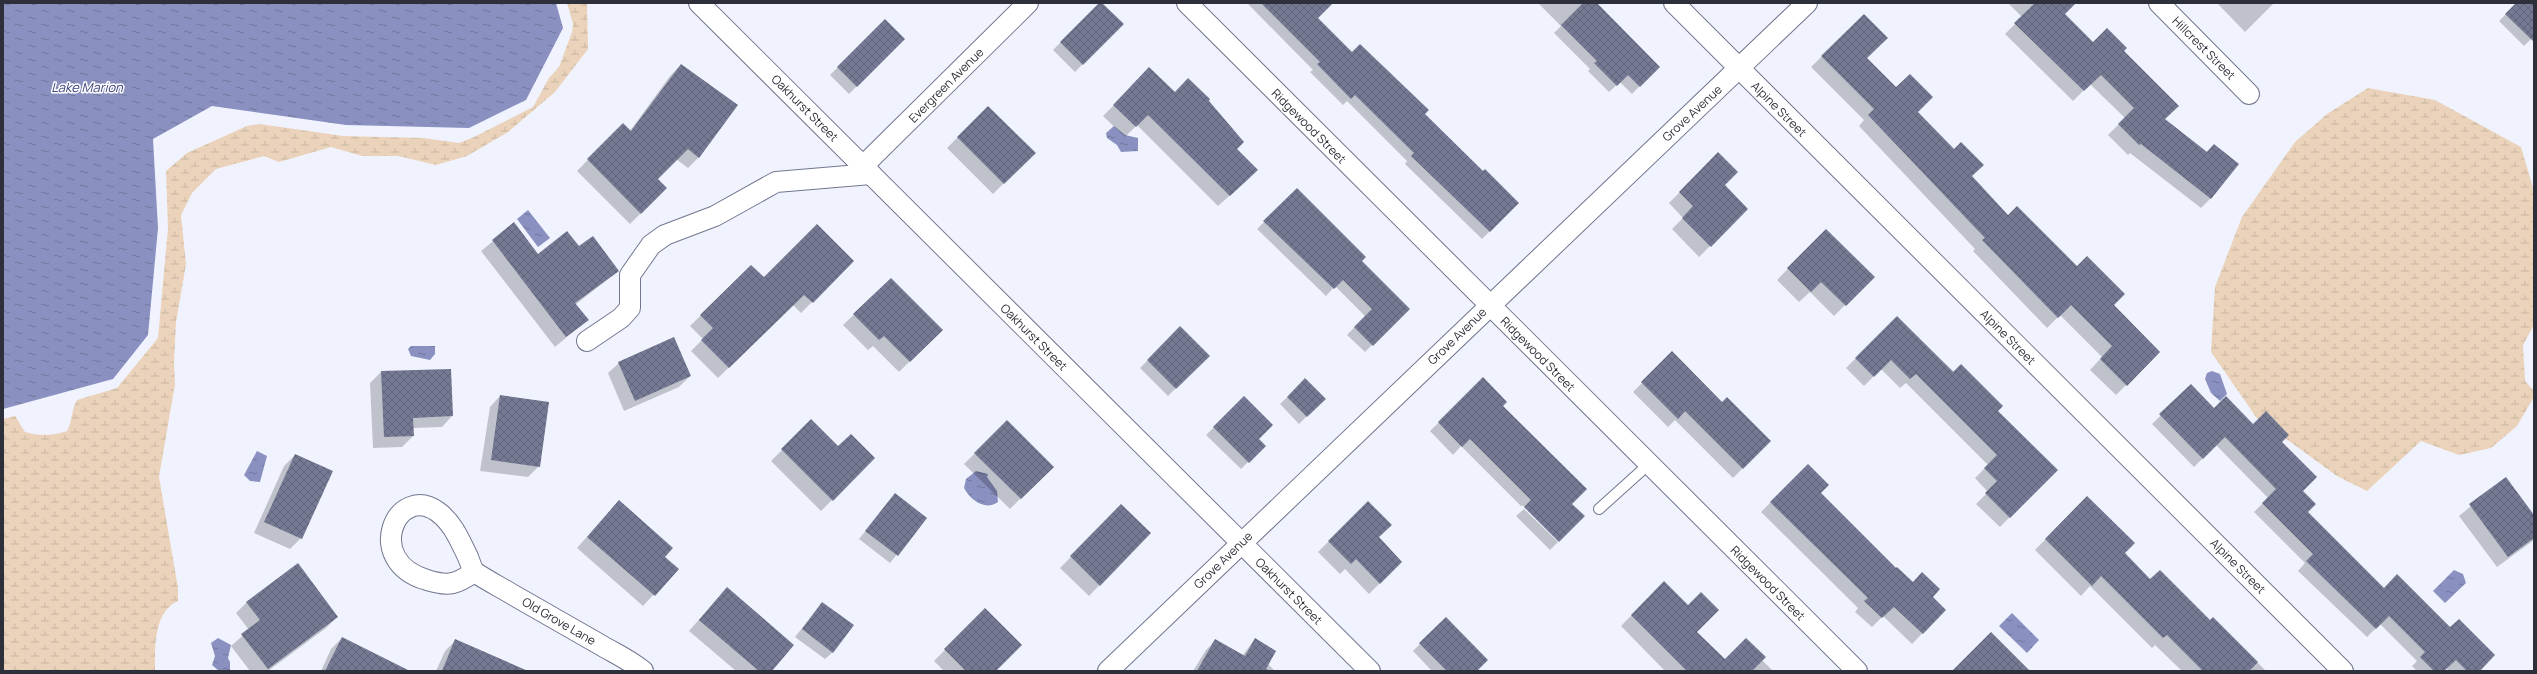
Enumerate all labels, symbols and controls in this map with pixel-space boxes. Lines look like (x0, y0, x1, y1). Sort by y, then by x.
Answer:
street label: Hillcrest Street (2169, 13, 2240, 84)
street label: Evergreen Avenue (905, 44, 987, 126)
street label: Oakhurst Street (768, 71, 842, 145)
water label: Lake Marion (51, 78, 124, 96)
street label: Alpine Street (1748, 78, 1811, 141)
street label: Grove Avenue (1658, 81, 1726, 145)
street label: Ridgewood Street (1268, 85, 1350, 167)
street label: Oakhurst Street (997, 300, 1071, 374)
street label: Grove Avenue (1424, 304, 1490, 368)
street label: Alpine Street (1977, 306, 2040, 369)
street label: Ridgewood Street (1497, 313, 1579, 395)
street label: Grove Avenue (1190, 528, 1256, 592)
street label: Alpine Street (2207, 535, 2270, 598)
street label: Ridgewood Street (1727, 542, 1809, 624)
street label: Oakhurst Street (1252, 554, 1326, 628)
street label: Old Grove Lane (519, 593, 599, 649)

